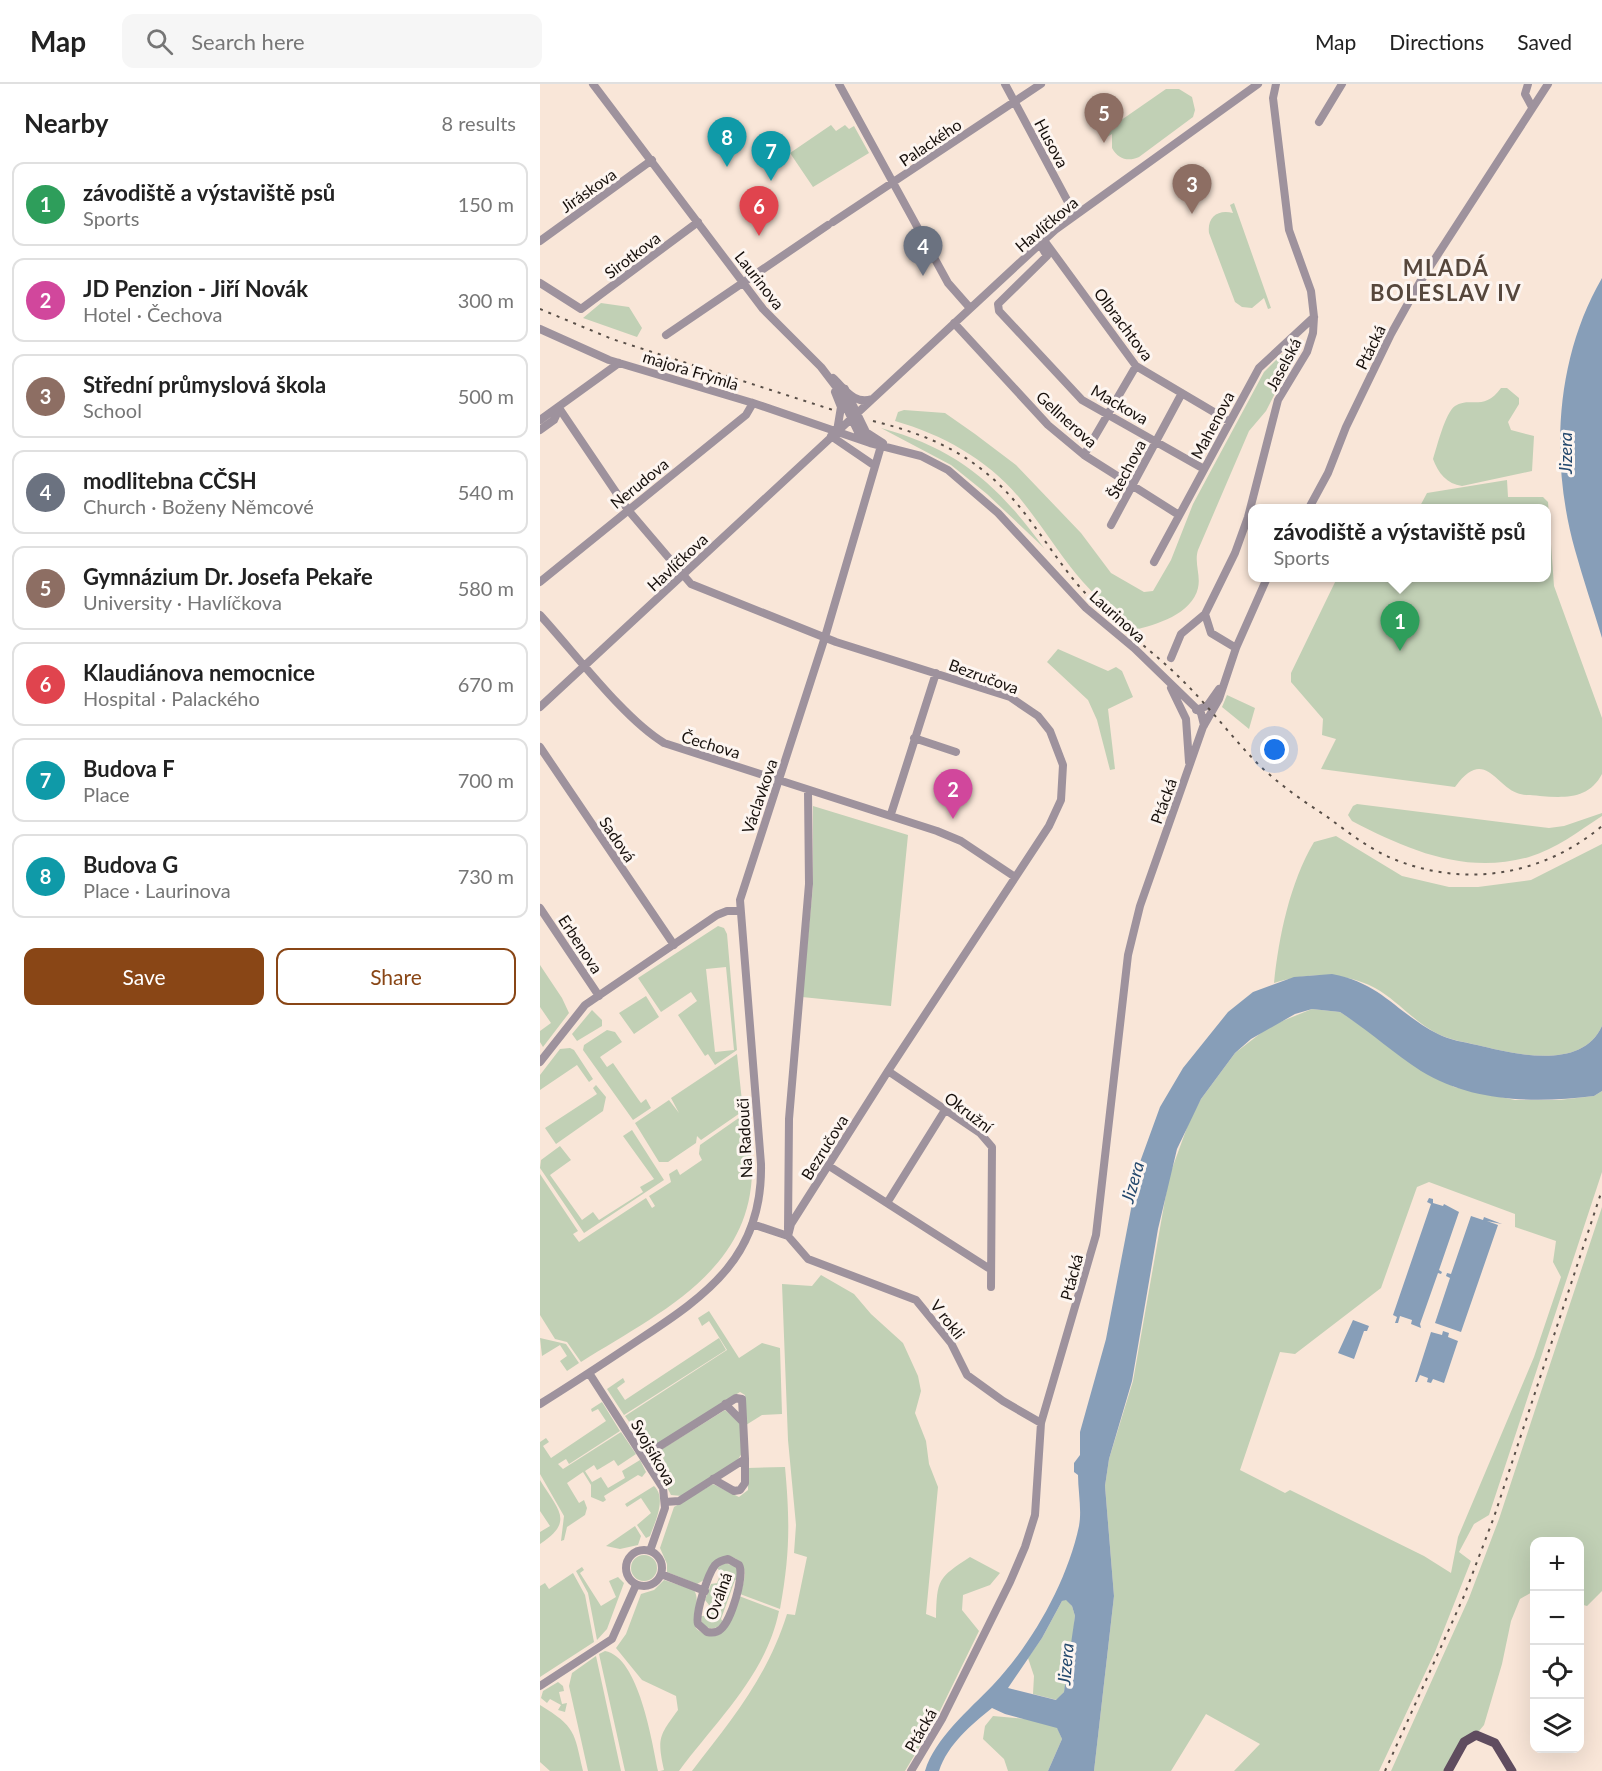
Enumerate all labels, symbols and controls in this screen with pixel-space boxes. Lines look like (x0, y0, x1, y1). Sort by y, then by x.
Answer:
search box (122, 14, 542, 68)
text: Map (30, 24, 86, 58)
icon: search (143, 25, 176, 58)
text: Search here (191, 28, 305, 55)
text: Map (1315, 29, 1356, 54)
text: Directions (1389, 29, 1484, 54)
text: Saved (1517, 29, 1572, 54)
pin: 5 (1084, 94, 1124, 143)
text: Nearby (24, 107, 109, 139)
text: 8 results (441, 111, 516, 135)
street label: Palackého (895, 114, 965, 170)
street label: Husova (1031, 115, 1073, 171)
pin: 8 (708, 118, 747, 167)
pin: 7 (752, 132, 790, 181)
street label: Jiráskova (557, 164, 619, 216)
pin: 3 (1172, 164, 1212, 214)
text: závodiště a výstaviště psů (83, 179, 335, 206)
pin: 6 (740, 186, 778, 236)
text: 1 (40, 192, 51, 216)
text: 150 m (458, 192, 514, 216)
street label: Havlíčkova (1011, 192, 1081, 256)
text: Sports (83, 206, 139, 230)
pin: 4 (904, 226, 943, 276)
street label: Sirotkova (600, 228, 664, 282)
street label: Laurinova (731, 247, 789, 313)
district label: MLADÁ BOLESLAV IV (1370, 254, 1522, 306)
text: JD Penzion - Jiří Novák (83, 275, 308, 302)
street label: Olbrachtova (1091, 284, 1157, 364)
text: 2 (40, 288, 51, 312)
text: 300 m (458, 288, 514, 312)
text: Hotel · Čechova (83, 302, 223, 326)
street label: Ptácká (1351, 322, 1389, 372)
street label: Jaselská (1261, 335, 1305, 393)
street label: majora Frymla (641, 346, 741, 394)
text: Střední průmyslová škola (83, 371, 326, 398)
street label: Mackova (1088, 380, 1152, 428)
text: 3 (40, 384, 51, 408)
text: 500 m (458, 384, 514, 408)
street label: Gellnerova (1033, 387, 1101, 451)
street label: Mahenova (1186, 388, 1238, 462)
text: School (83, 398, 142, 422)
water label: Jizera (1554, 432, 1576, 475)
street label: Štechova (1103, 436, 1149, 502)
street label: Nerudova (606, 454, 672, 512)
text: modlitebna CČSH (83, 467, 257, 494)
text: 4 (40, 480, 51, 504)
text: 540 m (458, 480, 514, 504)
text: Church · Boženy Němcové (83, 494, 314, 518)
popup (1248, 504, 1551, 582)
text: závodiště a výstaviště psů (1273, 518, 1526, 545)
street label: Havlíčkova (643, 529, 711, 595)
text: Sports (1273, 545, 1330, 569)
text: Gymnázium Dr. Josefa Pekaře (83, 563, 373, 590)
text: 5 (40, 576, 51, 600)
text: 580 m (458, 576, 514, 600)
street label: Laurinova (1086, 586, 1150, 646)
text: University · Havlíčkova (83, 590, 282, 614)
pin: 1 (1380, 602, 1420, 651)
street label: Bezručova (946, 655, 1022, 697)
text: Klaudiánova nemocnice (83, 659, 315, 686)
text: 6 (40, 672, 51, 696)
text: 670 m (458, 672, 514, 696)
text: Hospital · Palackého (83, 686, 260, 710)
street label: Čechova (679, 726, 743, 762)
your location (1260, 735, 1289, 764)
text: Budova F (83, 755, 175, 782)
street label: Václavkova (737, 756, 781, 836)
text: 7 (40, 768, 51, 792)
text: 700 m (458, 768, 514, 792)
pin: 2 (934, 770, 972, 819)
street label: Ptácká (1146, 776, 1180, 826)
text: Place (83, 782, 130, 806)
street label: Sadová (596, 813, 640, 865)
text: Budova G (83, 851, 178, 878)
text: 8 (40, 864, 51, 888)
text: 730 m (458, 864, 514, 888)
text: Place · Laurinova (83, 878, 231, 902)
street label: Erbenova (555, 911, 607, 977)
button: Save (24, 948, 264, 1005)
button: Share (276, 948, 516, 1005)
street label: Okružní (941, 1088, 998, 1137)
street label: Na Radouči (732, 1097, 756, 1179)
street label: Bezručova (797, 1111, 851, 1183)
water label: Jizera (1115, 1159, 1148, 1206)
street label: Ptácká (1056, 1252, 1086, 1302)
street label: V rokli (927, 1296, 969, 1342)
street label: Svojsíkova (628, 1416, 680, 1488)
map controls (1530, 1537, 1584, 1753)
button: + (1530, 1537, 1584, 1591)
street label: Oválná (701, 1570, 735, 1622)
button: − (1530, 1591, 1584, 1645)
water label: Jizera (1052, 1642, 1078, 1687)
button: locate (1530, 1645, 1584, 1699)
button: layers (1530, 1699, 1584, 1753)
street label: Ptácká (900, 1705, 940, 1755)

